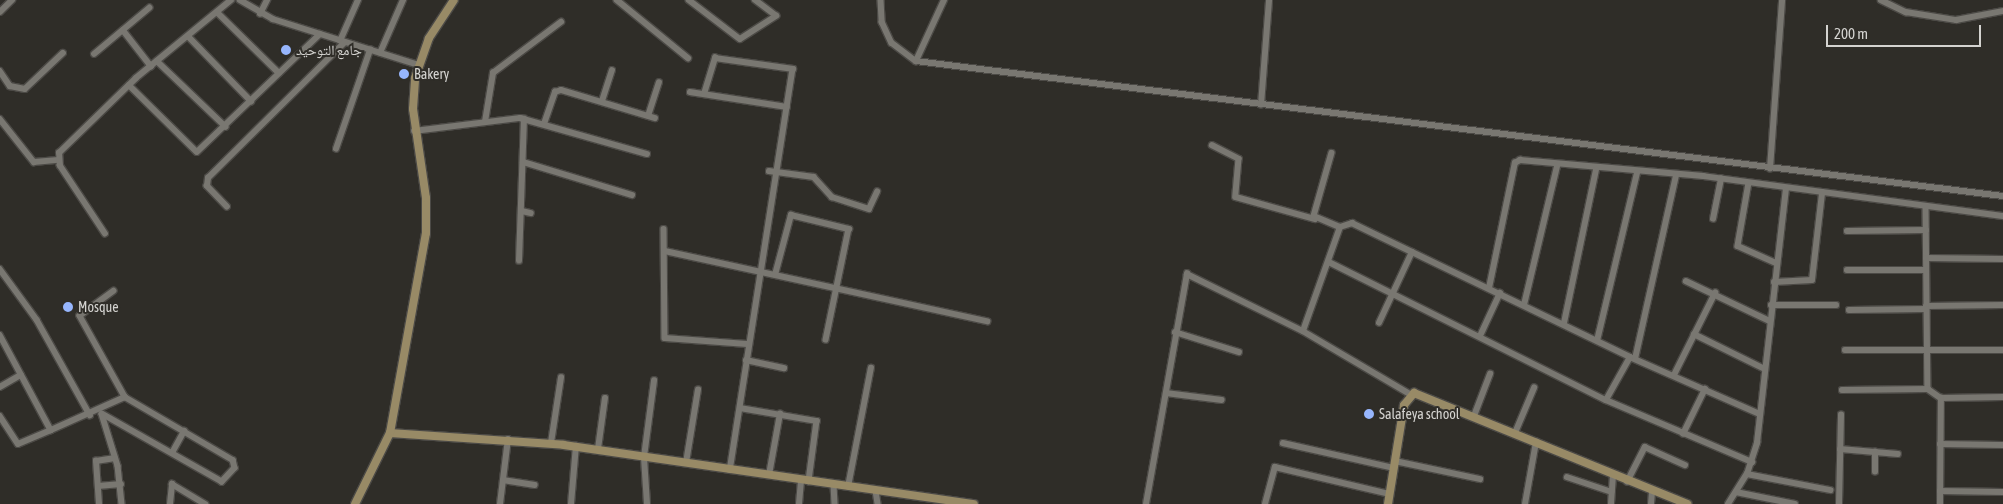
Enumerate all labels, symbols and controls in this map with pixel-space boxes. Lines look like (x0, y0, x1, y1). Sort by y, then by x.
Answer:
scale bar (1828, 15, 1983, 47)
text: 200 m (1834, 25, 1868, 42)
place label: جامع التوحيد (296, 42, 362, 58)
marker: جامع التوحيد (280, 44, 292, 56)
place label: Bakery (414, 66, 449, 82)
marker: Bakery (398, 68, 410, 80)
place label: Mosque (78, 299, 119, 315)
marker: Mosque (62, 301, 74, 313)
place label: Salafeya school (1379, 406, 1460, 422)
marker: Salafeya school (1363, 408, 1375, 420)

